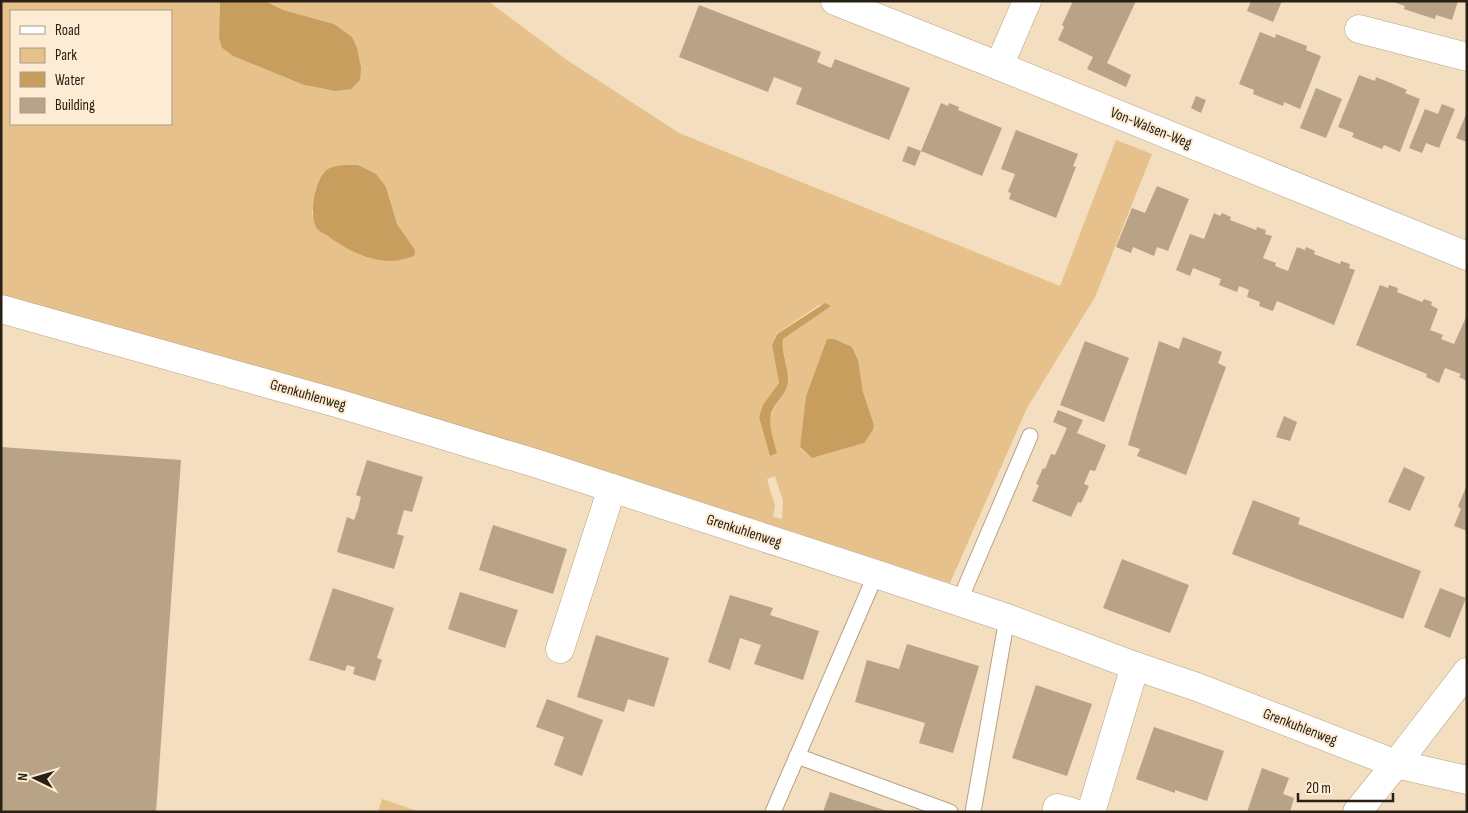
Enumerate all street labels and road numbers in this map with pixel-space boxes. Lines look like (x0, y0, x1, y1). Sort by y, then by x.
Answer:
street label: Von-Walsen-Weg (1107, 103, 1195, 153)
street label: Grenkuhlenweg (268, 375, 348, 415)
street label: Grenkuhlenweg (704, 510, 784, 552)
street label: Grenkuhlenweg (1260, 704, 1340, 750)

